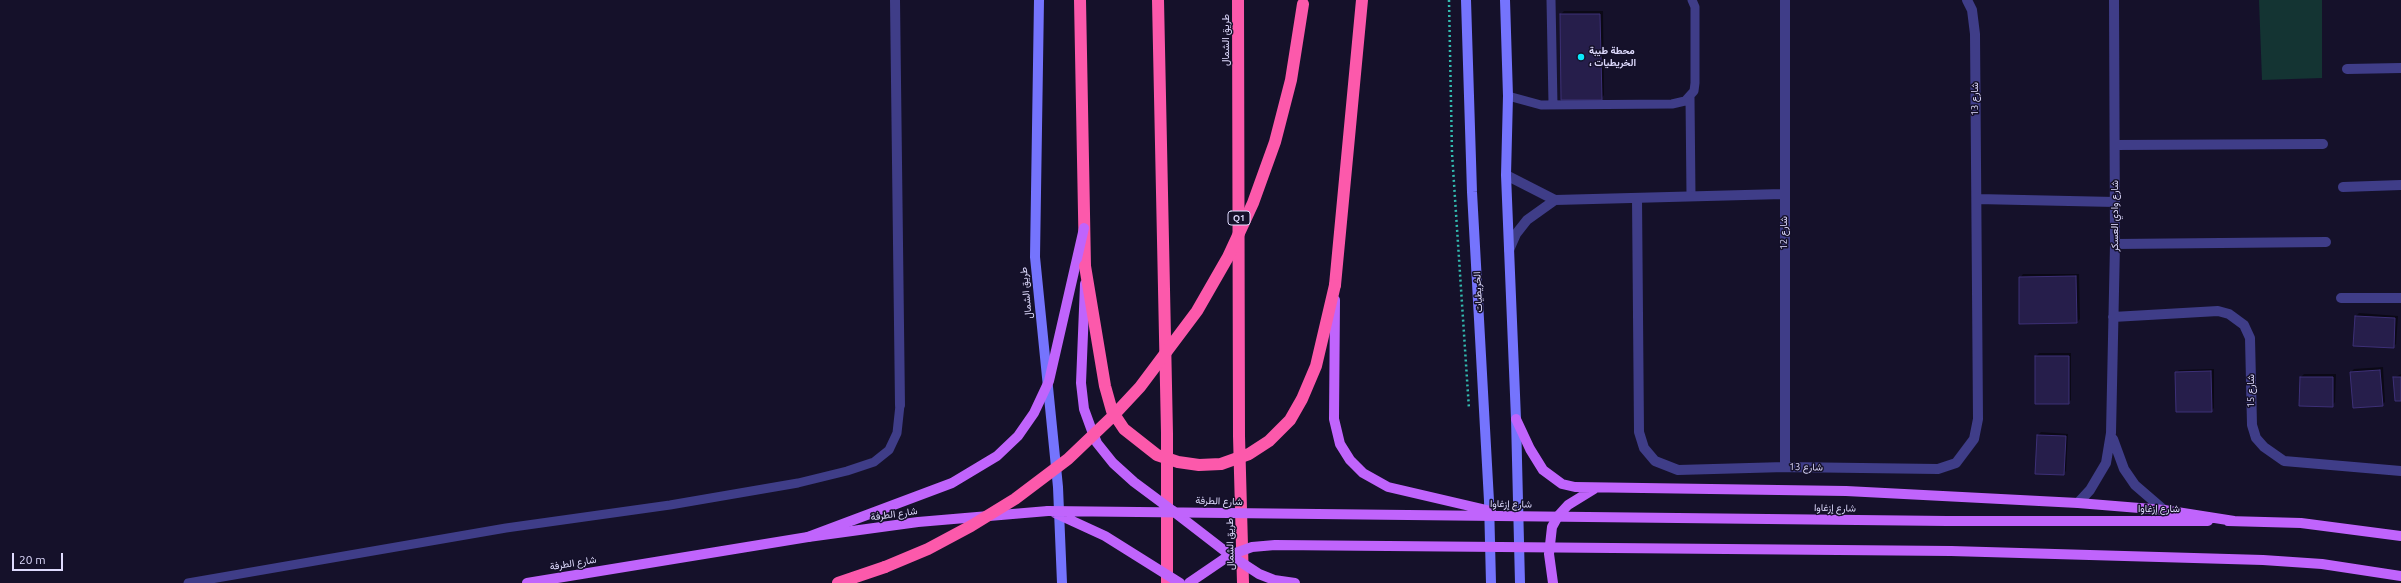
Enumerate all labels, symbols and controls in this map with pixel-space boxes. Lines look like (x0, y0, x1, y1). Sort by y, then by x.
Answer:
street label: طريق الشمال (1220, 14, 1232, 66)
place label: محطة طيبة ، الخريطيات (1589, 45, 1636, 68)
marker: محطة طيبة ، الخريطيات (1576, 52, 1586, 62)
street label: شارع 13 (1969, 82, 1981, 116)
street label: شارع وادي العسكر (2109, 180, 2121, 252)
road number: Q1 (1228, 211, 1250, 225)
street label: شارع 12 (1778, 216, 1790, 250)
street label: طريق الشمال (1017, 267, 1035, 319)
street label: الخريطيات (1471, 271, 1485, 313)
street label: شارع 15 (2245, 374, 2257, 408)
street label: شارع 13 (1789, 461, 1823, 473)
street label: شارع الطرفة (1195, 494, 1243, 508)
street label: شارع إزغاوا (1490, 498, 1532, 510)
street label: شارع إزغاوا (1814, 502, 1856, 514)
street label: شارع إزغاوا (2138, 503, 2180, 515)
street label: شارع الطرفة (870, 505, 918, 523)
street label: طريق الشمال (1224, 518, 1236, 570)
scale bar (14, 545, 65, 571)
text: 20 m (19, 553, 46, 566)
street label: شارع الطرفة (549, 553, 597, 573)

